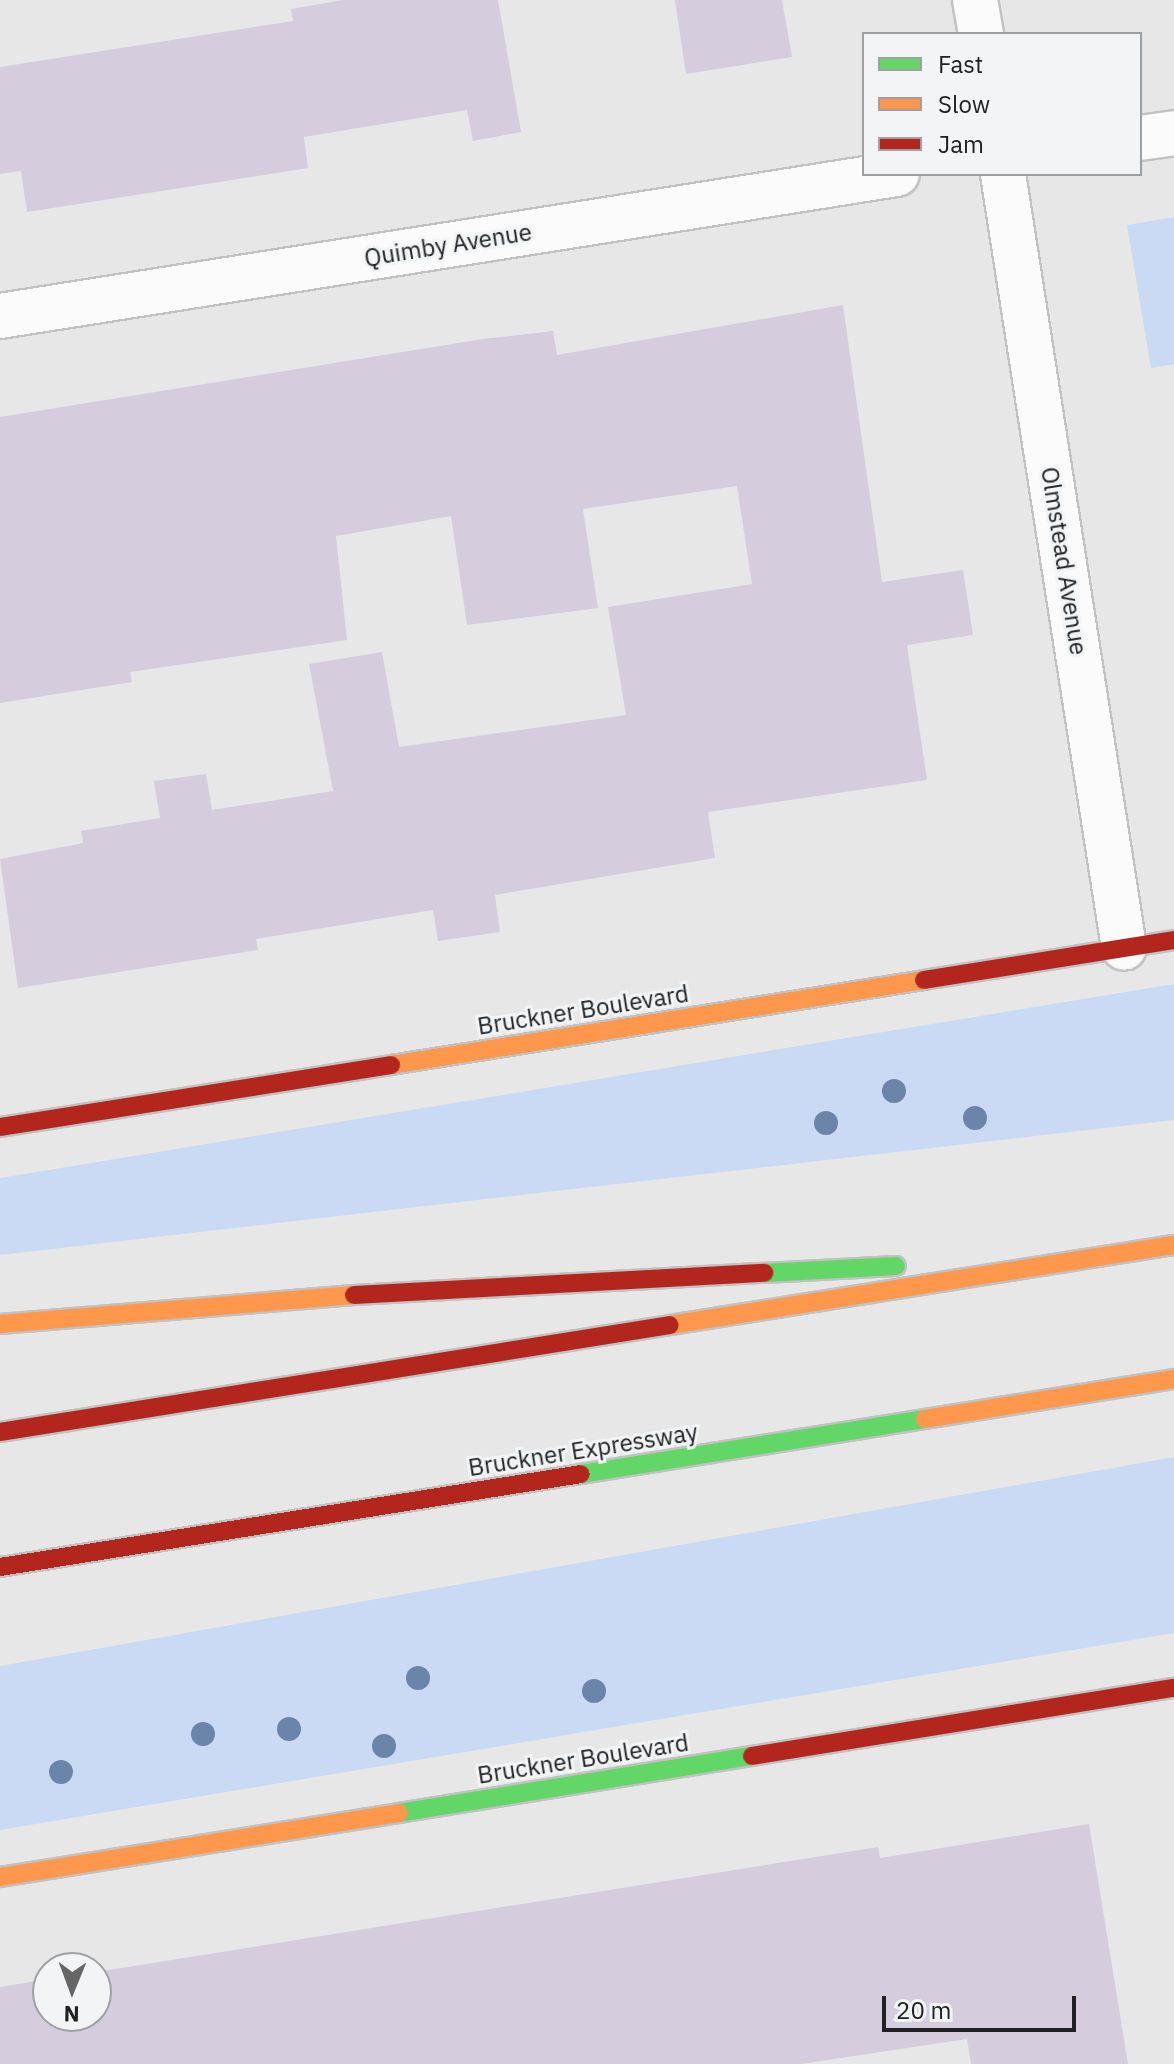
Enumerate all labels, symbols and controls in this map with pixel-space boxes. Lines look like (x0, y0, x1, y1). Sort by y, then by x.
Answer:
legend (862, 32, 1142, 176)
text: Fast (938, 48, 983, 80)
text: Slow (938, 88, 990, 120)
text: Jam (938, 128, 984, 160)
street label: Quimby Avenue (362, 218, 534, 272)
street label: Olmstead Avenue (1035, 465, 1093, 657)
street label: Bruckner Boulevard (475, 979, 691, 1041)
street label: Bruckner Expressway (466, 1418, 700, 1482)
street label: Bruckner Boulevard (475, 1728, 691, 1790)
north arrow (32, 1952, 112, 2032)
scale bar (886, 1980, 1080, 2030)
text: 20 m (896, 1994, 951, 2026)
text: N (63, 2000, 80, 2029)

